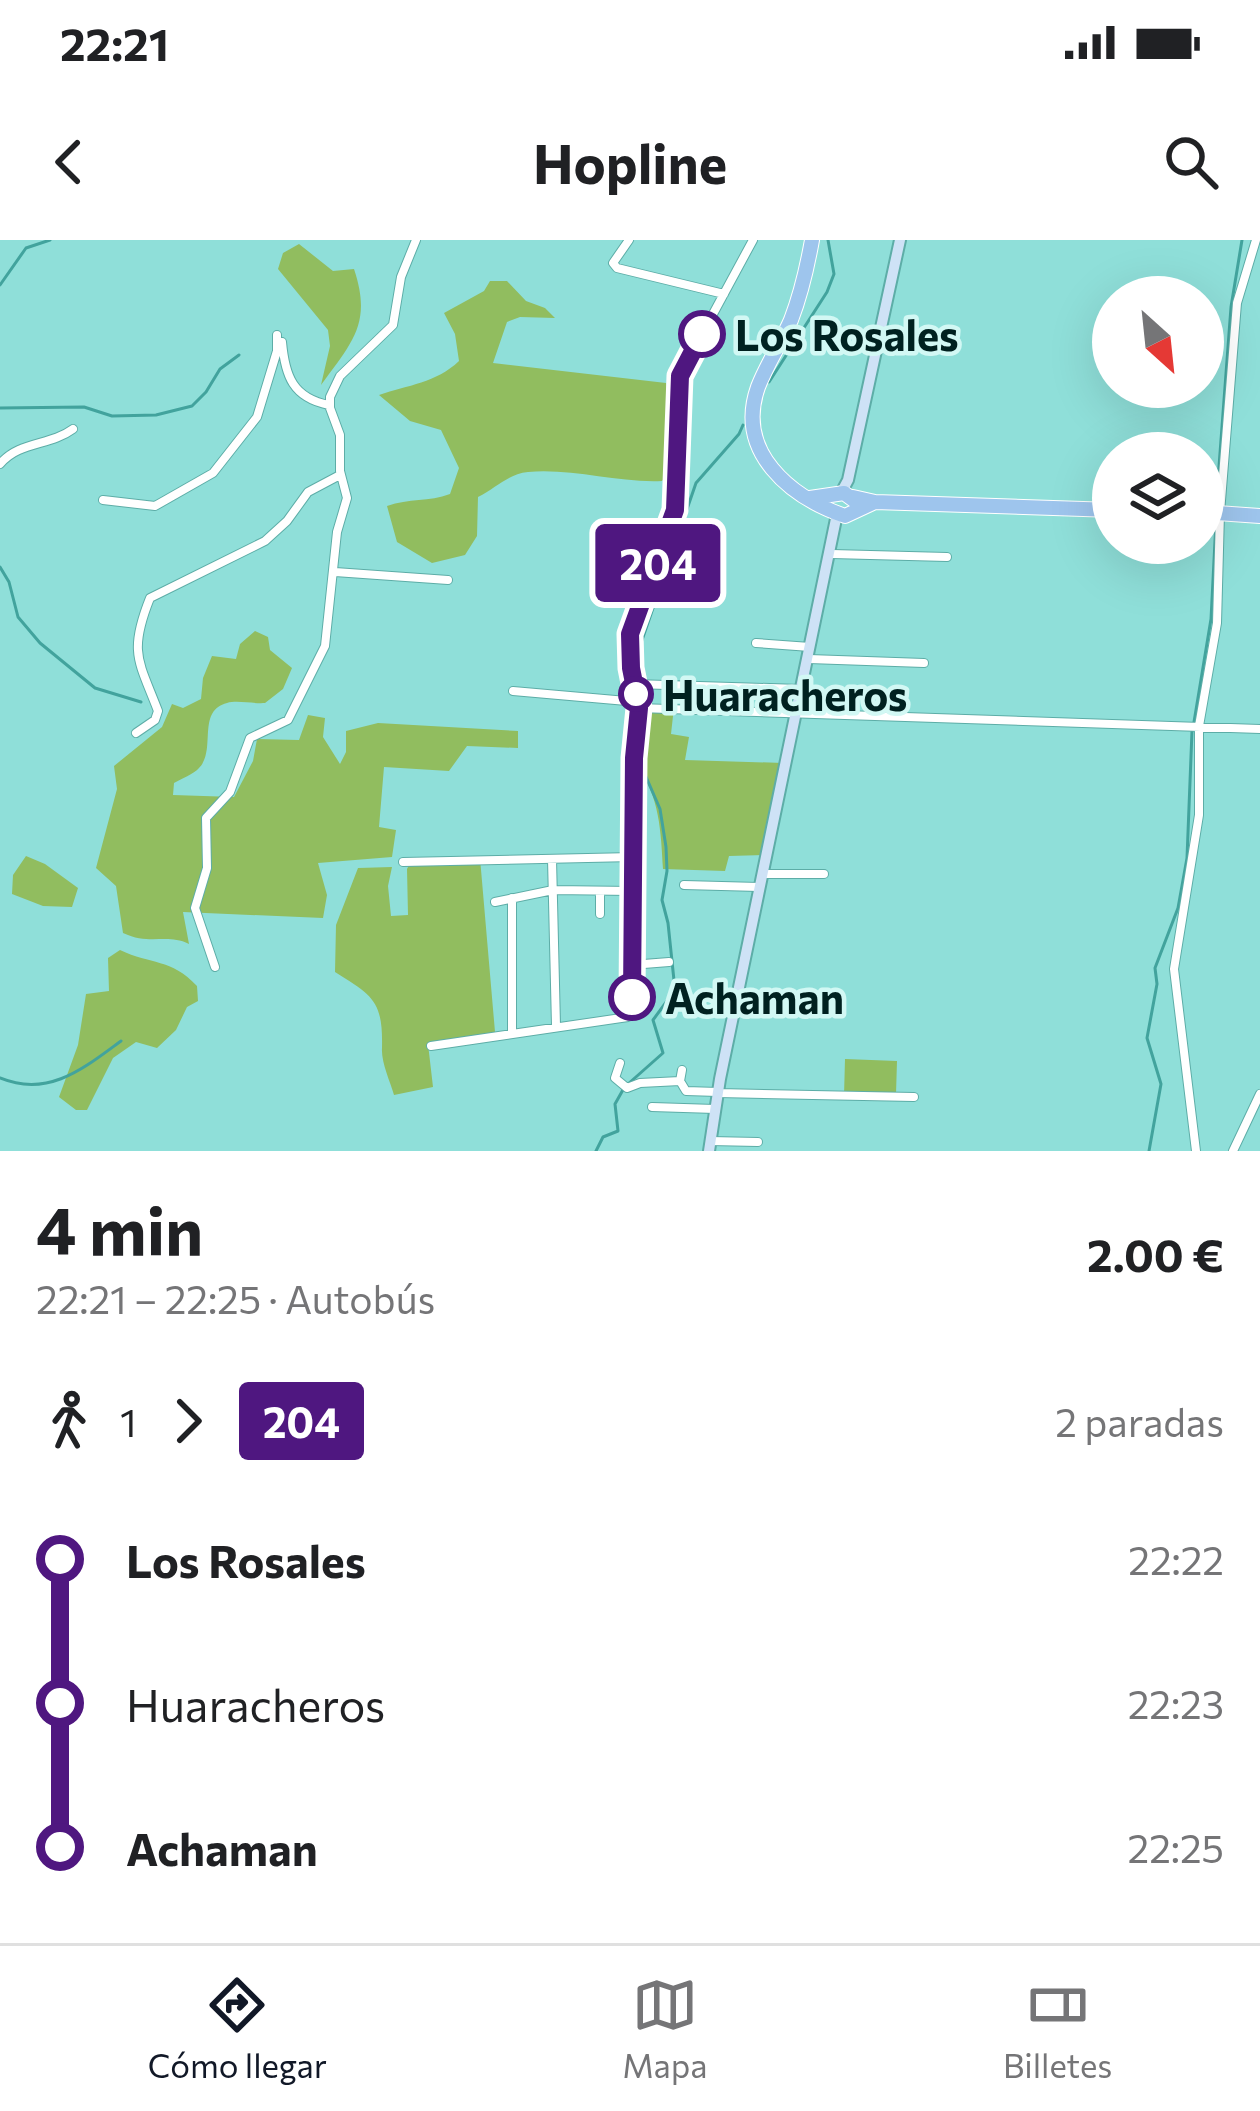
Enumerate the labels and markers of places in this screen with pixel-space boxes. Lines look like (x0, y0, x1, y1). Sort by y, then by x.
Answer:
place label: Los Rosales (735, 308, 959, 360)
marker: Los Rosales (680, 312, 724, 356)
place label: Huaracheros (663, 668, 907, 720)
marker: Huaracheros (620, 678, 652, 710)
place label: Achaman (665, 971, 844, 1023)
marker: Achaman (610, 975, 654, 1019)

